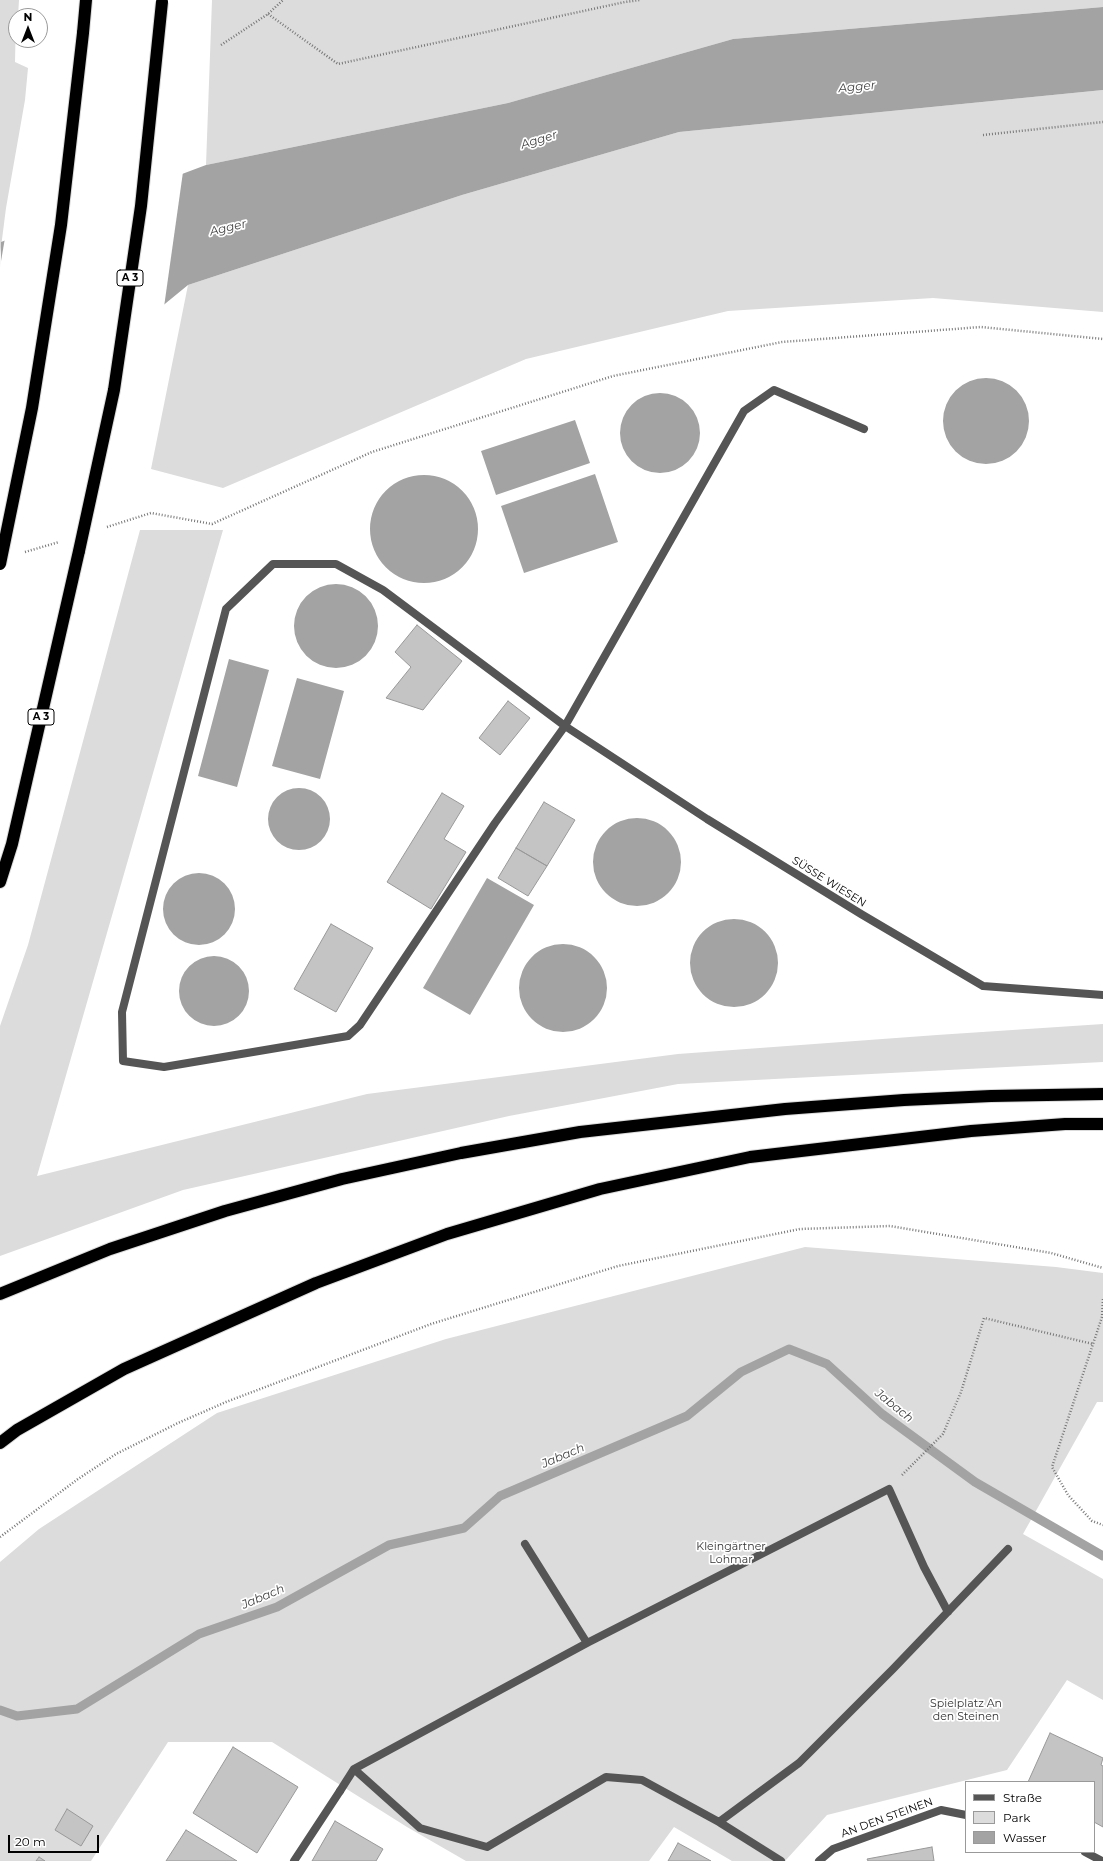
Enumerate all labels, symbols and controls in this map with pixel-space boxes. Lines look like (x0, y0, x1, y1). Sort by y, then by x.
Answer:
north arrow (8, 8, 48, 48)
text: N (24, 10, 32, 24)
water label: Agger (838, 78, 876, 96)
water label: Agger (519, 128, 559, 152)
water label: Agger (208, 217, 248, 239)
road number: A 3 (117, 270, 143, 286)
road number: A 3 (28, 709, 54, 725)
street label: SÜSSE WIESEN (789, 854, 869, 910)
water label: Jabach (872, 1386, 916, 1426)
water label: Jabach (539, 1441, 587, 1471)
park label: Kleingärtner Lohmar (696, 1540, 766, 1566)
water label: Jabach (239, 1582, 287, 1612)
park label: Spielplatz An den Steinen (930, 1697, 1002, 1723)
legend (965, 1781, 1095, 1853)
text: Straße (1003, 1790, 1042, 1805)
street label: AN DEN STEINEN (839, 1795, 935, 1841)
text: Park (1003, 1810, 1030, 1825)
scale bar (10, 1827, 101, 1853)
text: Wasser (1003, 1830, 1047, 1845)
text: 20 m (15, 1834, 46, 1849)

